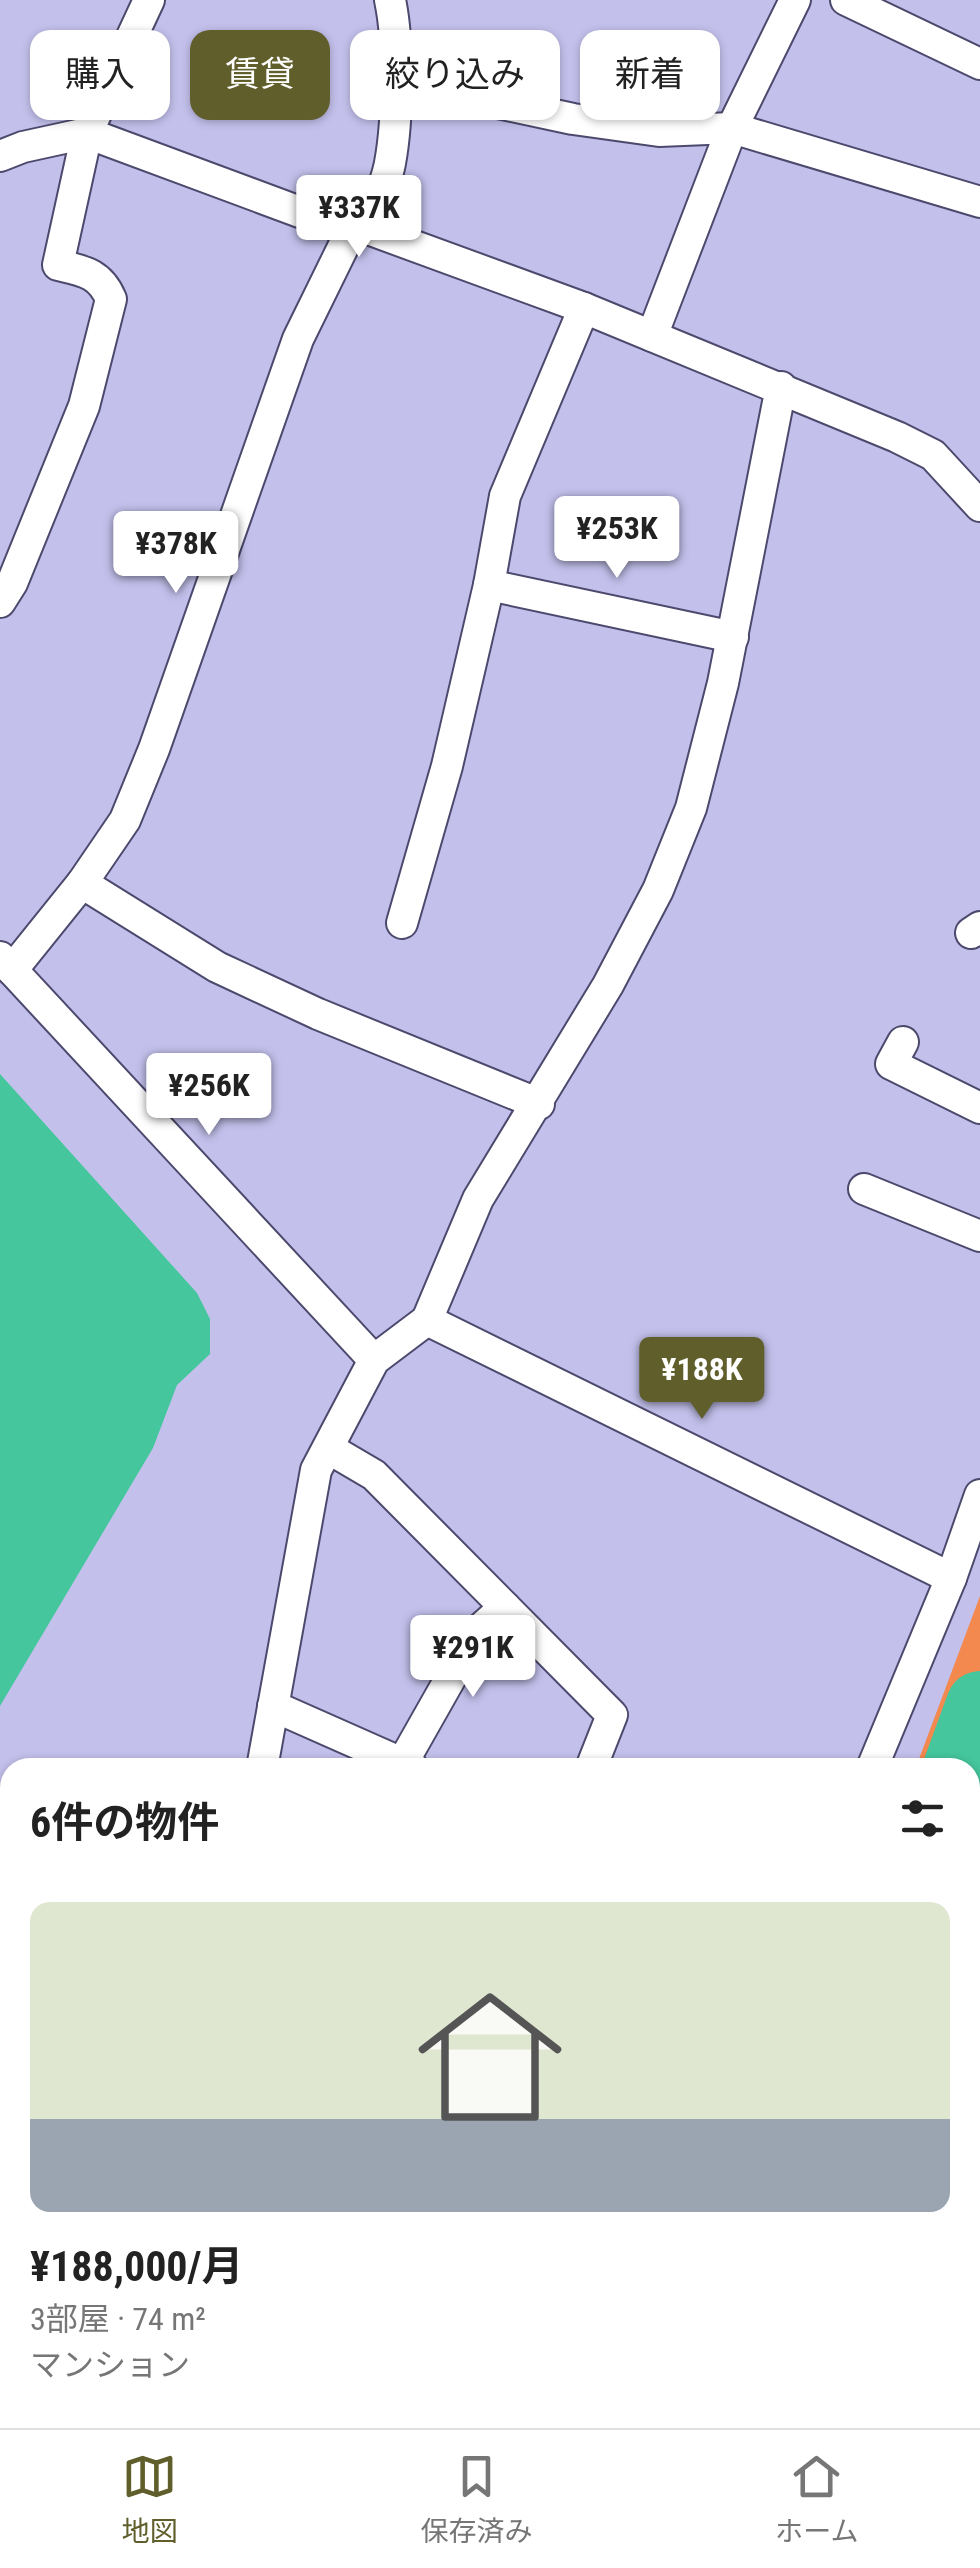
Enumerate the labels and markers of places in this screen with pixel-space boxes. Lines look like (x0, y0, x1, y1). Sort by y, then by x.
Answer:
pin: ¥337K (289, 175, 429, 260)
pin: ¥253K (547, 496, 687, 581)
pin: ¥378K (106, 511, 246, 596)
pin: ¥256K (139, 1053, 279, 1138)
pin: ¥188K (632, 1337, 772, 1422)
pin: ¥291K (403, 1615, 543, 1700)

